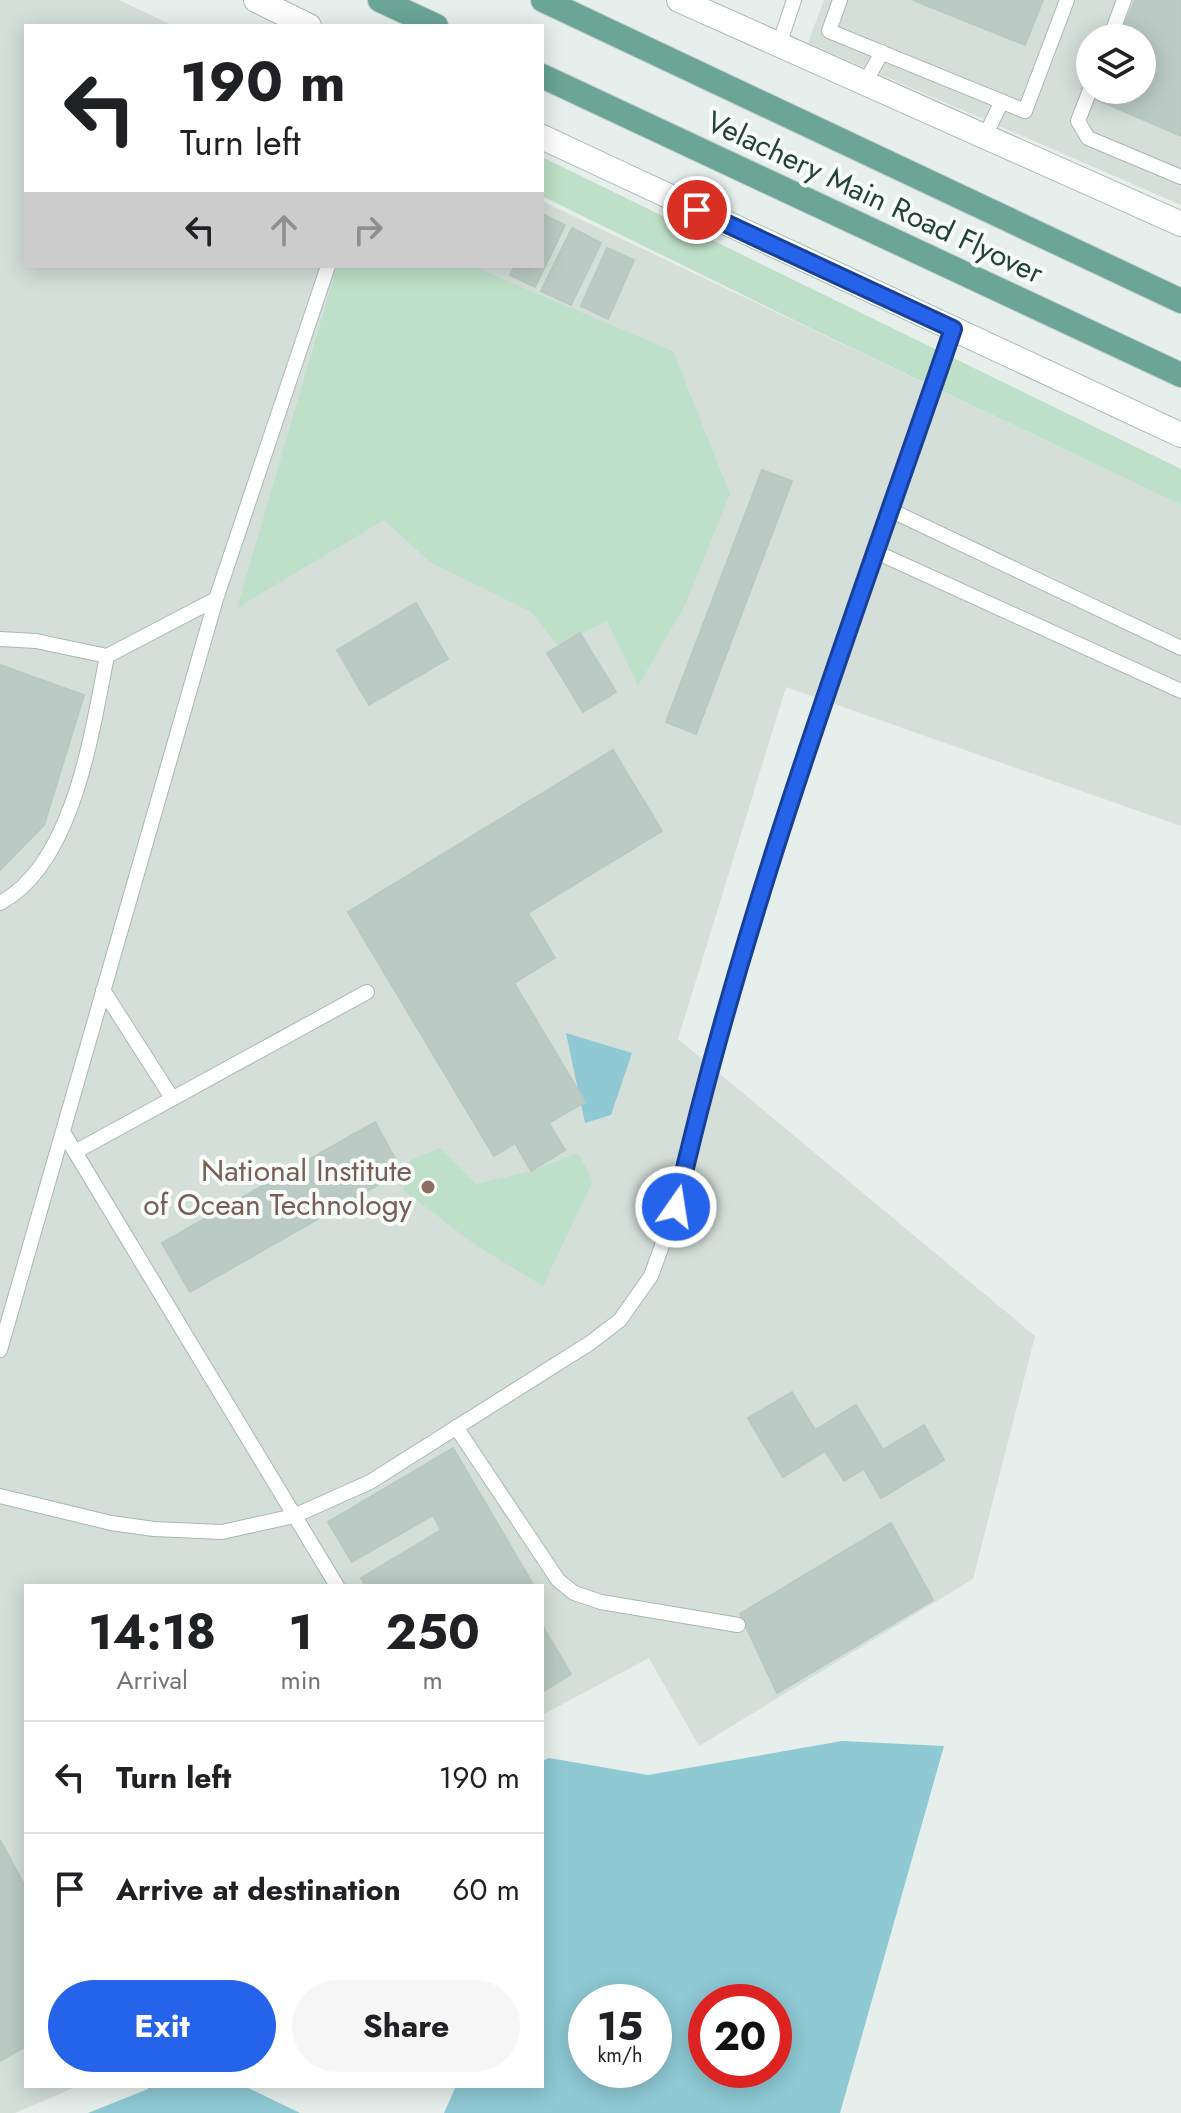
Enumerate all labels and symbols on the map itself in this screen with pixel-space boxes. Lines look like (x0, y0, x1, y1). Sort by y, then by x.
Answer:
street label: Velachery Main Road Flyover (700, 100, 1051, 294)
pin (663, 176, 731, 244)
place label: National Institute of Ocean Technology (143, 1149, 413, 1226)
position arrow (634, 1165, 718, 1249)
marker: National Institute of Ocean Technology (419, 1178, 437, 1196)
speed limit sign: 20 (688, 1984, 792, 2088)

